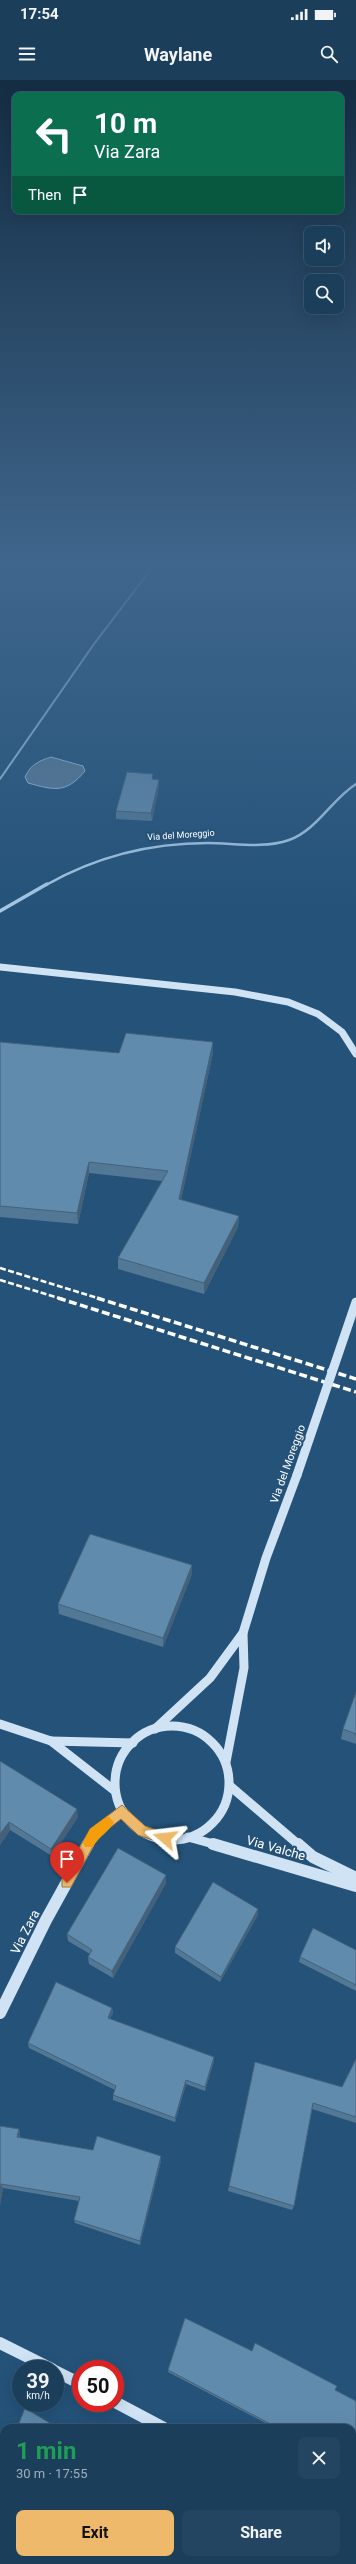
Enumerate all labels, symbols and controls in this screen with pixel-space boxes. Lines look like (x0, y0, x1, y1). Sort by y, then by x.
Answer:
text: 17:54 (20, 5, 59, 23)
icon: menu (16, 43, 38, 65)
icon: search (318, 43, 340, 65)
text: Waylane (144, 44, 212, 65)
text: 10 m (94, 107, 157, 140)
icon: left (28, 108, 80, 160)
text: Via Zara (94, 141, 160, 162)
icon: arrive (69, 184, 91, 206)
text: Then (28, 186, 61, 204)
map controls (304, 226, 344, 314)
button: sound (304, 226, 344, 266)
button: search (304, 274, 344, 314)
street label: Via del Moreggio (147, 828, 215, 842)
street label: Via del Moreggio (268, 1423, 308, 1505)
position arrow (144, 1817, 186, 1859)
street label: Via Valche (245, 1832, 307, 1864)
pin (50, 1842, 84, 1883)
icon: arrive (56, 1848, 78, 1870)
street label: Via Zara (7, 1907, 43, 1957)
speed limit sign: 50 (72, 2360, 124, 2412)
text: 39 (27, 2369, 49, 2393)
text: km/h (26, 2390, 50, 2401)
text: 1 min (16, 2437, 76, 2465)
button: close (298, 2437, 340, 2479)
text: 30 m · 17:55 (16, 2466, 87, 2481)
button: Exit (16, 2510, 174, 2556)
button: Share (182, 2510, 340, 2556)

